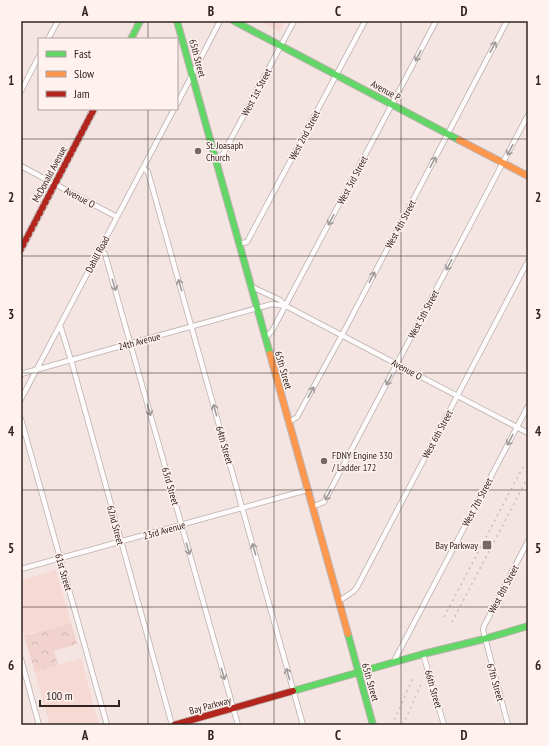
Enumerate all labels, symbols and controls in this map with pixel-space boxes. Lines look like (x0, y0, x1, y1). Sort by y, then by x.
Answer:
text: A (81, 3, 89, 20)
text: B (208, 3, 214, 20)
text: C (335, 3, 341, 20)
text: D (461, 3, 468, 20)
legend (38, 38, 178, 110)
street label: 65th Street (186, 38, 209, 79)
one-way arrow (490, 41, 497, 53)
text: Fast (74, 46, 92, 61)
one-way arrow (413, 49, 421, 61)
text: Slow (74, 66, 95, 81)
street label: West 1st Street (238, 66, 275, 118)
text: 1 (8, 72, 14, 89)
text: 1 (535, 72, 541, 89)
street label: Avenue P (369, 77, 403, 104)
text: Jam (73, 86, 90, 101)
street label: West 2nd Street (286, 108, 323, 162)
place label: St. Joasaph Church (206, 139, 243, 164)
street label: McDonald Avenue (29, 144, 70, 205)
one-way arrow (506, 144, 513, 156)
marker: St. Joasaph Church (193, 146, 203, 156)
street label: West 3rd Street (334, 154, 371, 207)
one-way arrow (429, 156, 437, 168)
street label: Avenue O (62, 184, 98, 211)
text: 2 (8, 189, 14, 206)
text: 2 (535, 189, 541, 206)
street label: West 4th Street (382, 197, 419, 251)
one-way arrow (327, 214, 334, 226)
street label: Dahill Road (82, 234, 112, 275)
one-way arrow (445, 259, 452, 271)
one-way arrow (369, 271, 376, 283)
one-way arrow (111, 278, 118, 291)
one-way arrow (176, 279, 183, 292)
street label: West 5th Street (405, 287, 442, 341)
text: 3 (8, 306, 14, 323)
text: 3 (535, 306, 541, 323)
street label: 24th Avenue (117, 330, 162, 353)
street label: 65th Street (272, 350, 295, 391)
street label: Avenue O (389, 356, 425, 383)
one-way arrow (384, 374, 392, 386)
one-way arrow (307, 386, 315, 398)
one-way arrow (146, 403, 153, 416)
one-way arrow (211, 404, 218, 417)
street label: West 6th Street (419, 407, 456, 461)
text: 4 (8, 423, 15, 440)
text: 4 (535, 423, 542, 440)
street label: 64th Street (213, 425, 236, 466)
one-way arrow (506, 434, 513, 446)
place label: FDNY Engine 330 / Ladder 172 (331, 449, 393, 474)
marker: FDNY Engine 330 / Ladder 172 (319, 456, 329, 466)
street label: 63rd Street (159, 466, 182, 507)
street label: West 7th Street (459, 476, 496, 529)
one-way arrow (324, 489, 331, 501)
street label: 62nd Street (104, 504, 127, 547)
street label: 23rd Avenue (142, 518, 187, 543)
place label: Bay Parkway (435, 539, 478, 552)
marker: Bay Parkway (481, 539, 493, 551)
text: 5 (8, 540, 14, 557)
text: 5 (535, 540, 541, 557)
one-way arrow (185, 542, 192, 555)
one-way arrow (249, 542, 257, 555)
street label: 61st Street (52, 552, 75, 592)
street label: West 8th Street (485, 562, 522, 616)
text: 6 (8, 657, 14, 674)
text: 6 (535, 657, 541, 674)
street label: 65th Street (359, 662, 382, 703)
street label: 67th Street (484, 662, 507, 703)
one-way arrow (220, 667, 227, 680)
one-way arrow (284, 668, 292, 681)
street label: 66th Street (422, 669, 445, 710)
scale bar (40, 682, 119, 708)
text: 100 m (46, 688, 73, 703)
street label: Bay Parkway (188, 694, 233, 717)
text: A (81, 727, 89, 744)
text: B (208, 727, 214, 744)
text: C (335, 727, 341, 744)
text: D (461, 727, 468, 744)

